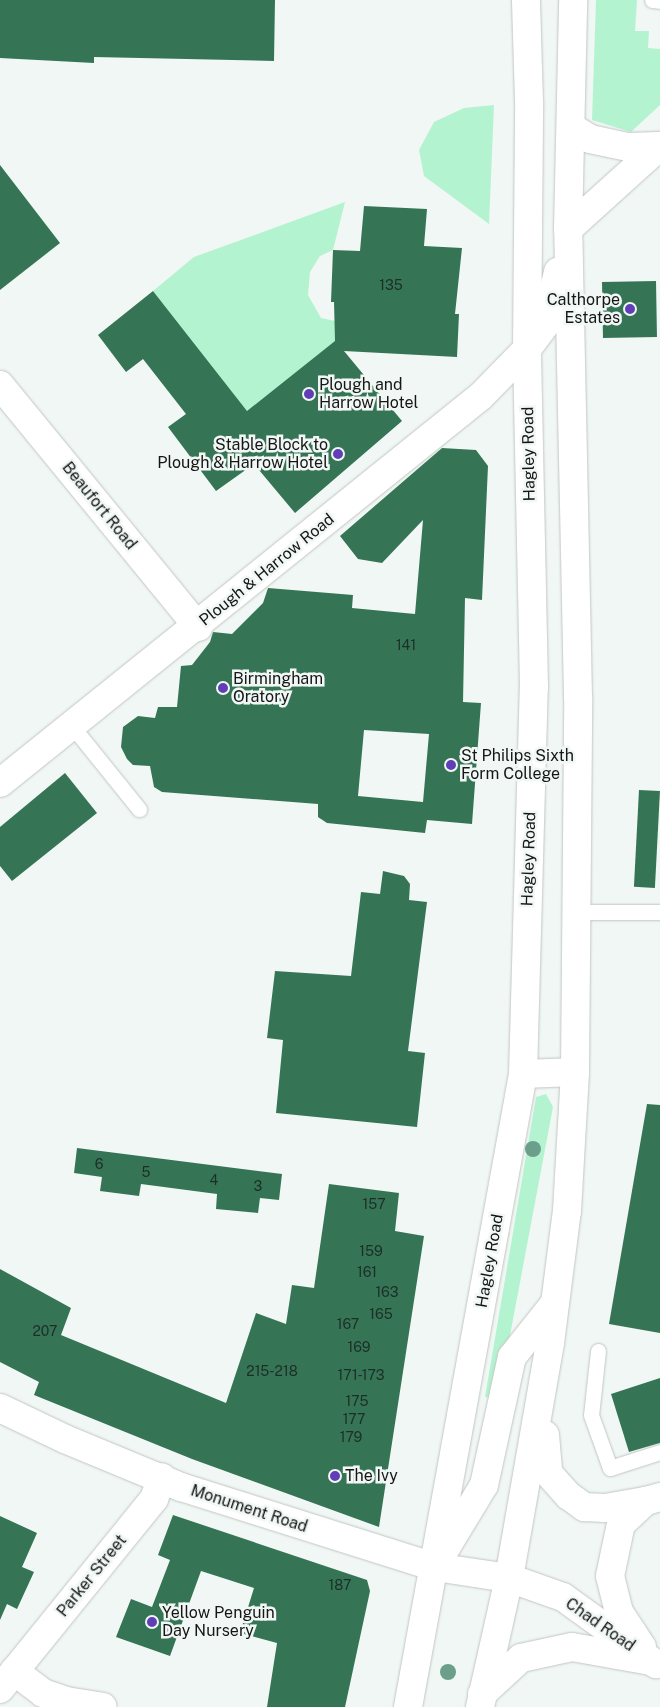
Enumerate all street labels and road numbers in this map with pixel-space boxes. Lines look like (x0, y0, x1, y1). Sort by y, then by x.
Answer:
street label: Hagley Road (519, 406, 539, 502)
street label: Beaufort Road (58, 458, 140, 554)
street label: Plough & Harrow Road (196, 510, 338, 630)
street label: Hagley Road (518, 811, 540, 907)
street label: Hagley Road (472, 1213, 508, 1309)
street label: Monument Road (188, 1481, 310, 1537)
street label: Parker Street (53, 1531, 131, 1621)
street label: Chad Road (562, 1594, 638, 1656)

